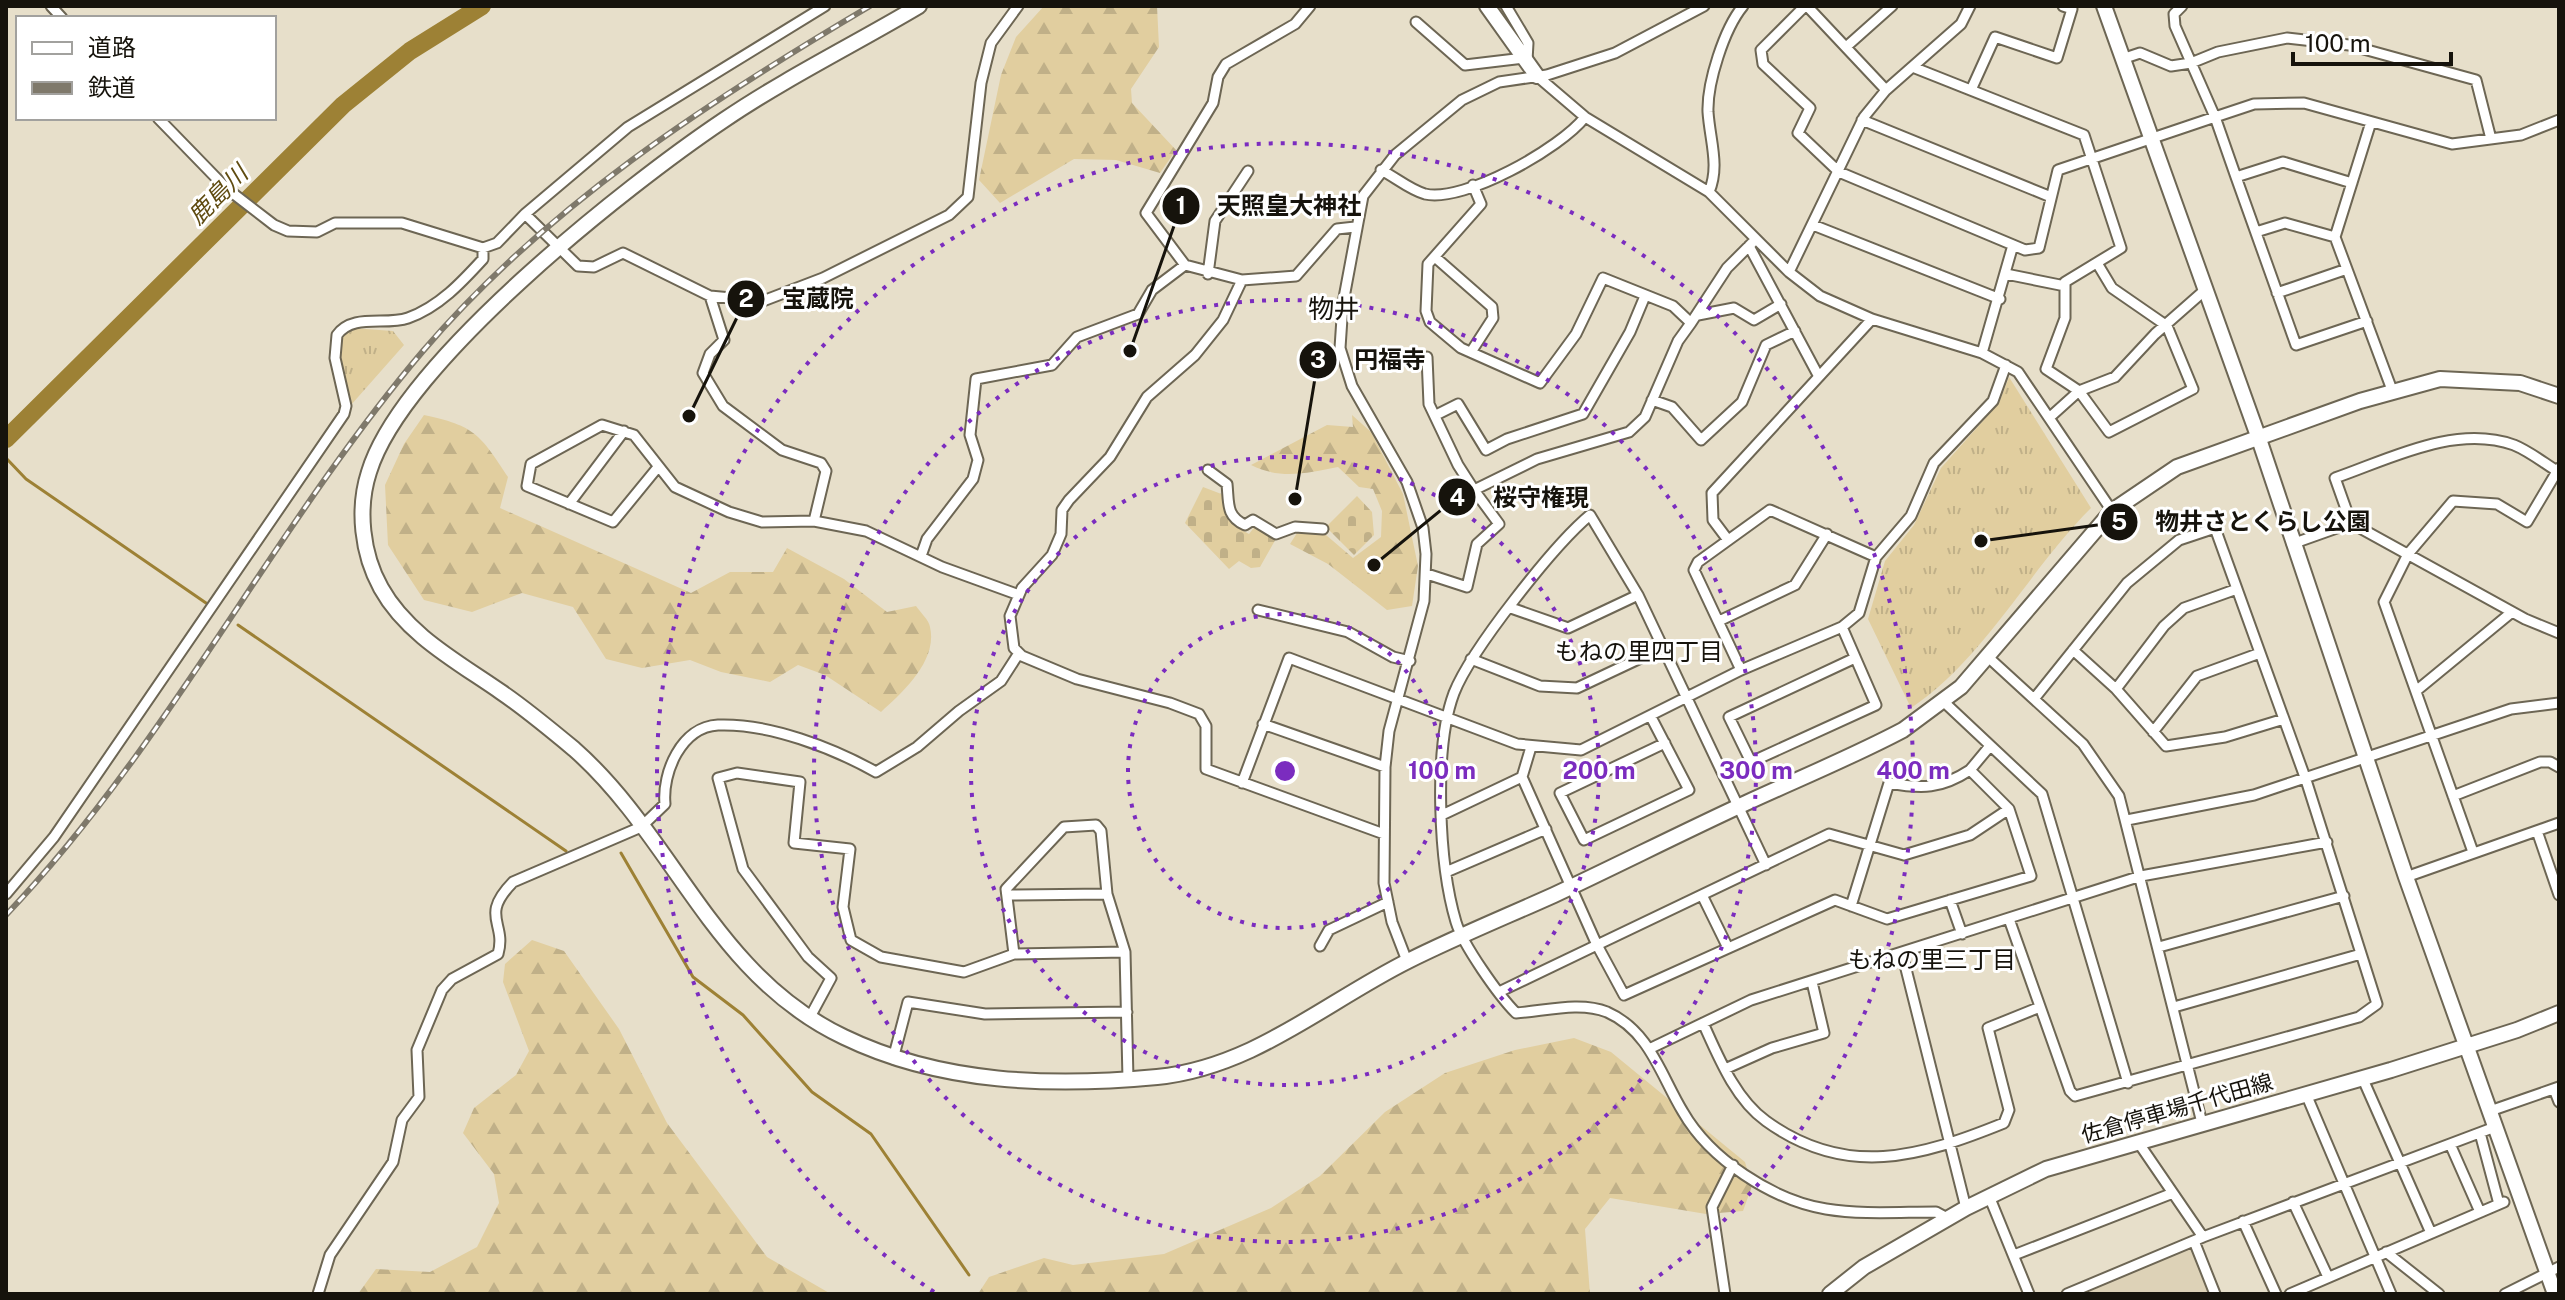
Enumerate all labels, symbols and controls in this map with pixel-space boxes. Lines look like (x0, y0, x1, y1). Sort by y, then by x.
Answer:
legend (16, 16, 276, 120)
scale bar (2293, 16, 2451, 66)
text: 100 m (2305, 29, 2371, 57)
text: 道路 (88, 33, 136, 61)
text: 鉄道 (88, 73, 136, 101)
water label: 鹿島川 (182, 157, 255, 230)
callout: 天照皇大神社 (1161, 182, 1377, 230)
text: 1 (1176, 191, 1186, 219)
text: 天照皇大神社 (1217, 191, 1361, 219)
callout: 宝蔵院 (726, 275, 870, 323)
text: 2 (738, 284, 754, 312)
text: 宝蔵院 (782, 284, 854, 312)
district label: 物井 (1308, 293, 1360, 324)
callout: 円福寺 (1298, 336, 1442, 384)
text: 3 (1310, 345, 1326, 373)
text: 円福寺 (1354, 345, 1426, 373)
callout: 桜守権現 (1437, 473, 1605, 521)
text: 4 (1449, 483, 1465, 511)
text: 桜守権現 (1493, 483, 1589, 511)
callout: 物井さとくらし公園 (2099, 498, 2387, 546)
text: 5 (2111, 507, 2127, 535)
text: 物井さとくらし公園 (2155, 507, 2371, 535)
district label: もねの里四丁目 (1555, 637, 1723, 665)
text: 100 m (1408, 756, 1476, 784)
text: 200 m (1562, 756, 1636, 784)
text: 300 m (1719, 756, 1793, 784)
text: 400 m (1876, 756, 1950, 784)
centre of rings (1271, 757, 1299, 785)
district label: もねの里三丁目 (1848, 945, 2016, 973)
street label: 佐倉停車場千代田線 (2078, 1068, 2276, 1148)

